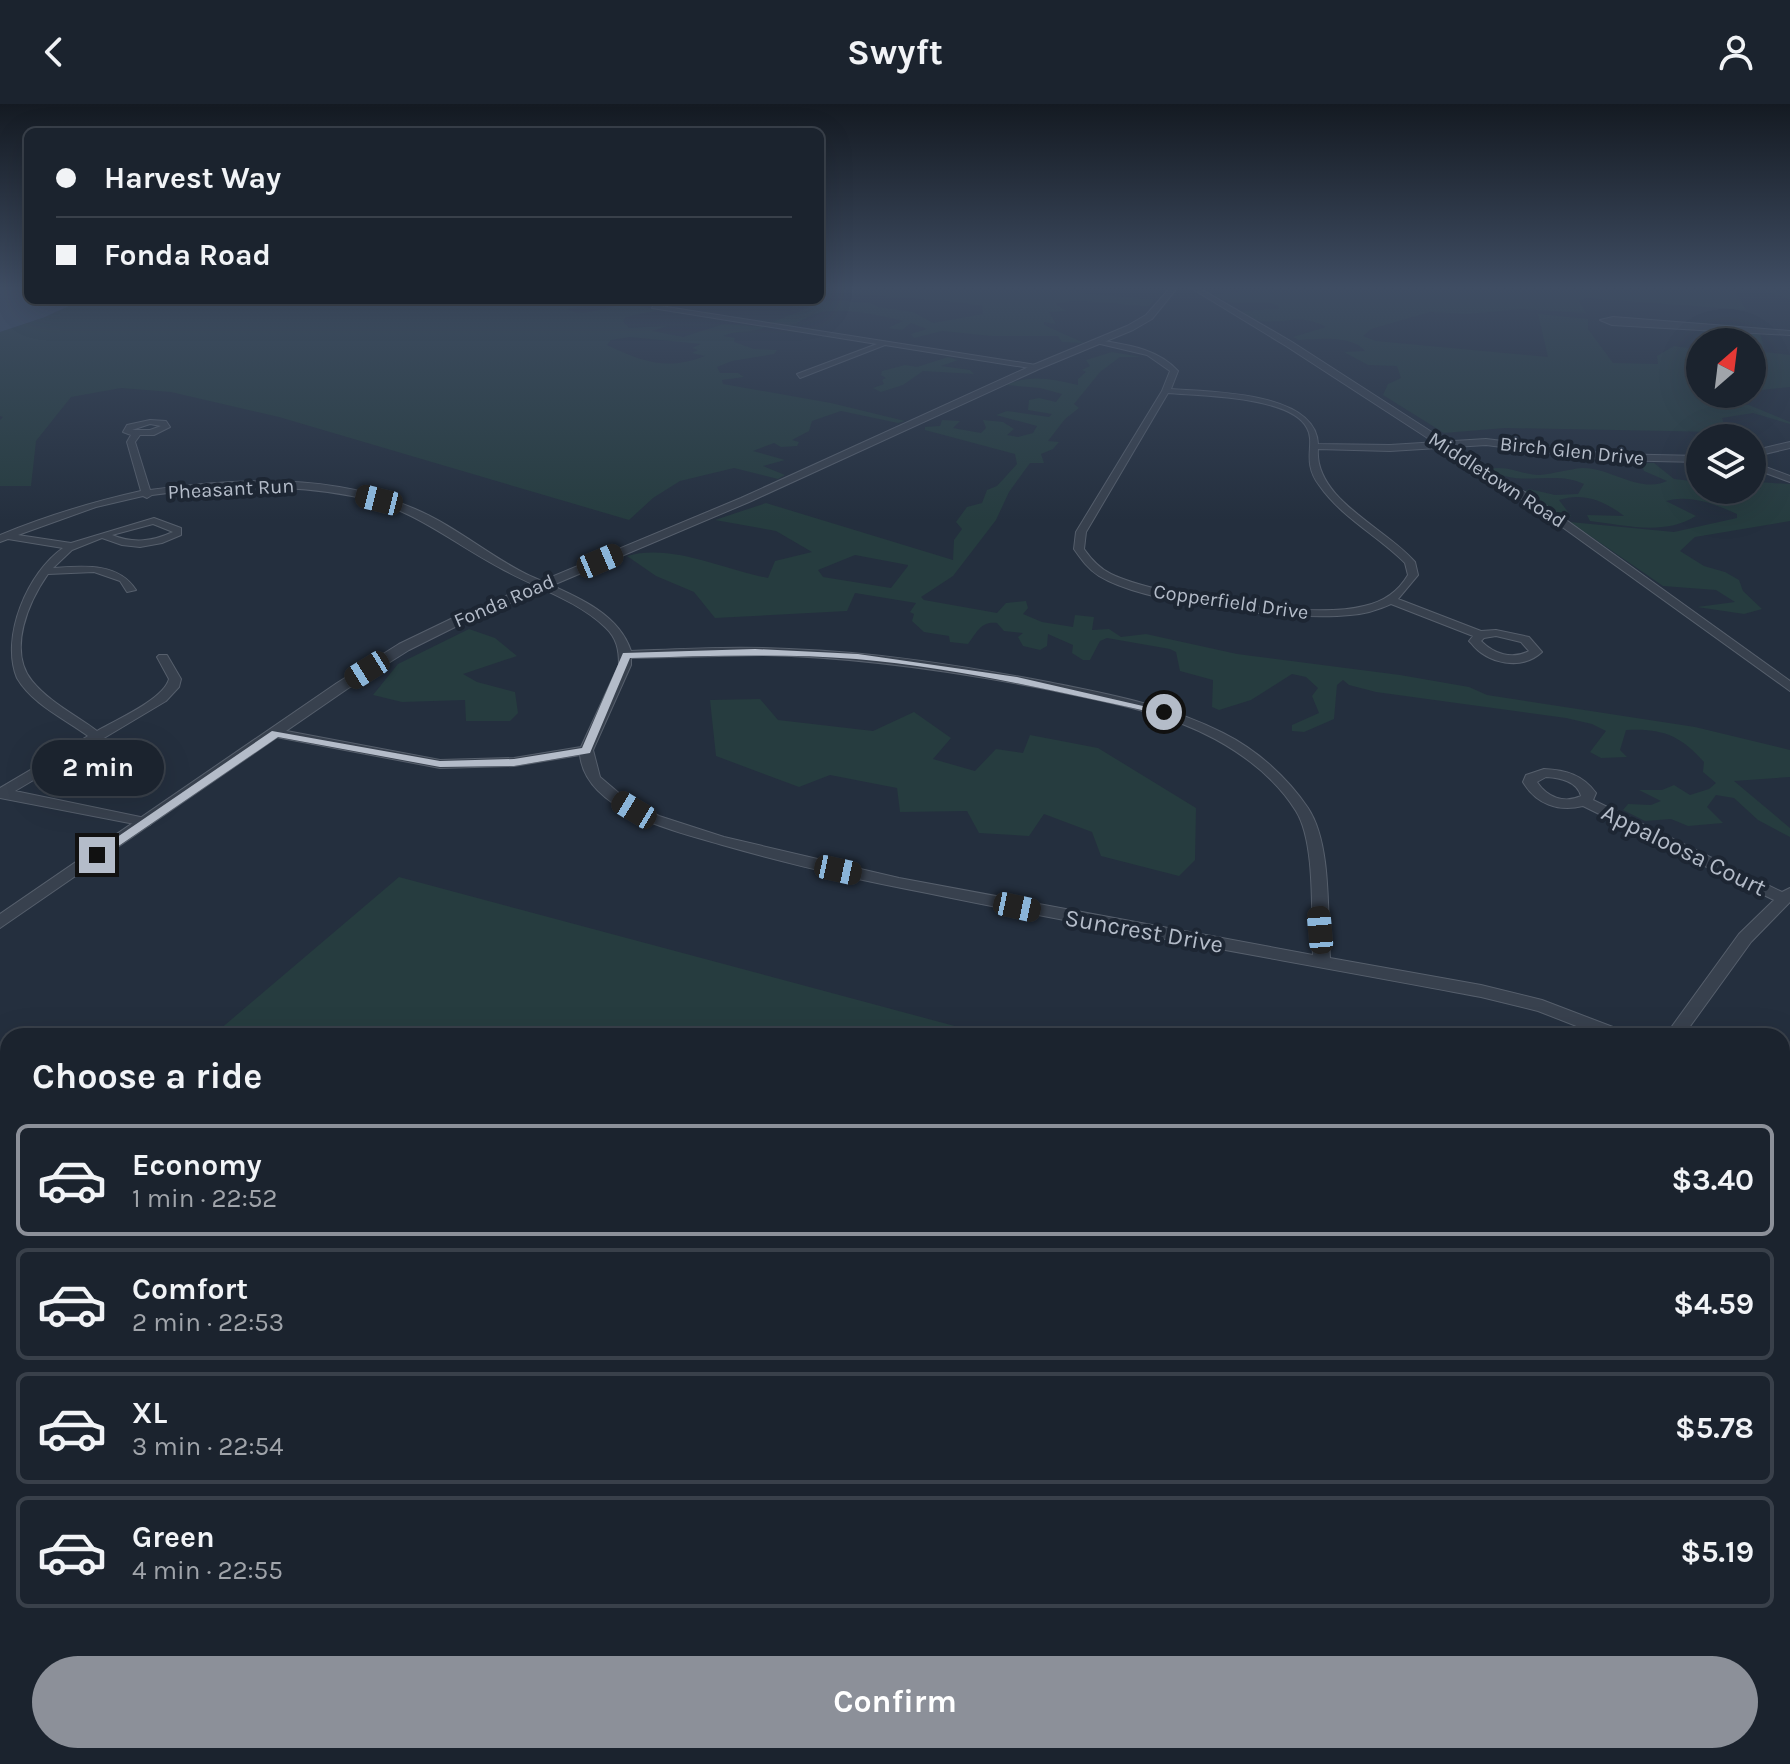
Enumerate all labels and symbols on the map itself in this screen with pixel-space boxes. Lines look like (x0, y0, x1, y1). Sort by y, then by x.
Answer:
north arrow (1686, 328, 1766, 408)
street label: Middletown Road (1424, 427, 1570, 533)
street label: Birch Glen Drive (1499, 432, 1645, 470)
street label: Pheasant Run (167, 474, 295, 504)
car (353, 483, 405, 517)
car (573, 541, 627, 581)
street label: Fonda Road (450, 570, 558, 632)
street label: Copperfield Drive (1152, 580, 1310, 624)
car (340, 647, 394, 693)
route start (1146, 694, 1182, 730)
callout: 2 min (31, 739, 163, 795)
car (607, 787, 661, 833)
street label: Appaloosa Court (1597, 798, 1771, 902)
route end (79, 837, 115, 873)
car (812, 853, 864, 887)
car (991, 890, 1043, 924)
street label: Suncrest Drive (1063, 903, 1225, 959)
car (1306, 905, 1334, 955)

